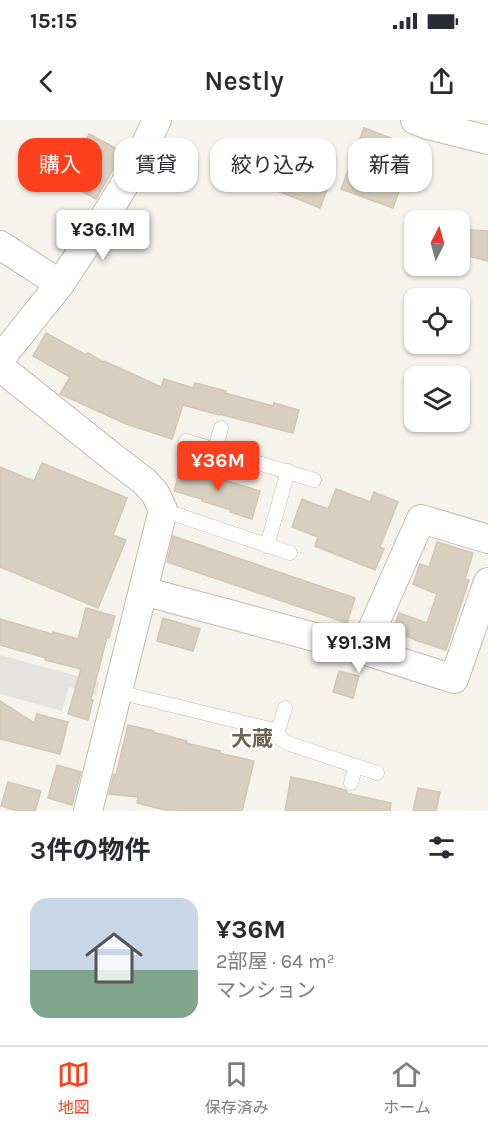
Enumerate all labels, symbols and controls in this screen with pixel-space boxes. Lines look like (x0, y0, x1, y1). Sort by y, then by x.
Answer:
text: 15:15 (30, 8, 77, 34)
icon: back (30, 65, 63, 98)
text: Nestly (204, 65, 284, 97)
icon: share (425, 65, 458, 98)
chip: 購入 (18, 138, 102, 192)
chip: 賃貸 (114, 138, 198, 192)
chip: 絞り込み (210, 138, 336, 192)
chip: 新着 (348, 138, 432, 192)
pin: ¥36.1M (54, 210, 152, 261)
north arrow (404, 210, 470, 276)
map controls (404, 210, 470, 432)
text: ¥36.1M (70, 218, 136, 241)
button: locate (404, 288, 470, 354)
button: layers (404, 366, 470, 432)
pin: ¥36M (182, 441, 254, 492)
text: ¥36M (191, 449, 245, 472)
pin: ¥91.3M (310, 623, 408, 674)
text: ¥91.3M (326, 631, 392, 654)
district label: 大蔵 (231, 727, 273, 751)
icon: filters (425, 831, 458, 864)
text: 3件の物件 (30, 835, 150, 866)
text: ¥36M (216, 914, 286, 945)
icon: home (78, 922, 150, 994)
text: 2部屋 · 64 m² (216, 950, 335, 973)
text: マンション (216, 979, 316, 1002)
tab: 地図 (57, 1058, 90, 1118)
tab: 保存済み (205, 1058, 269, 1118)
tab: ホーム (383, 1058, 431, 1118)

